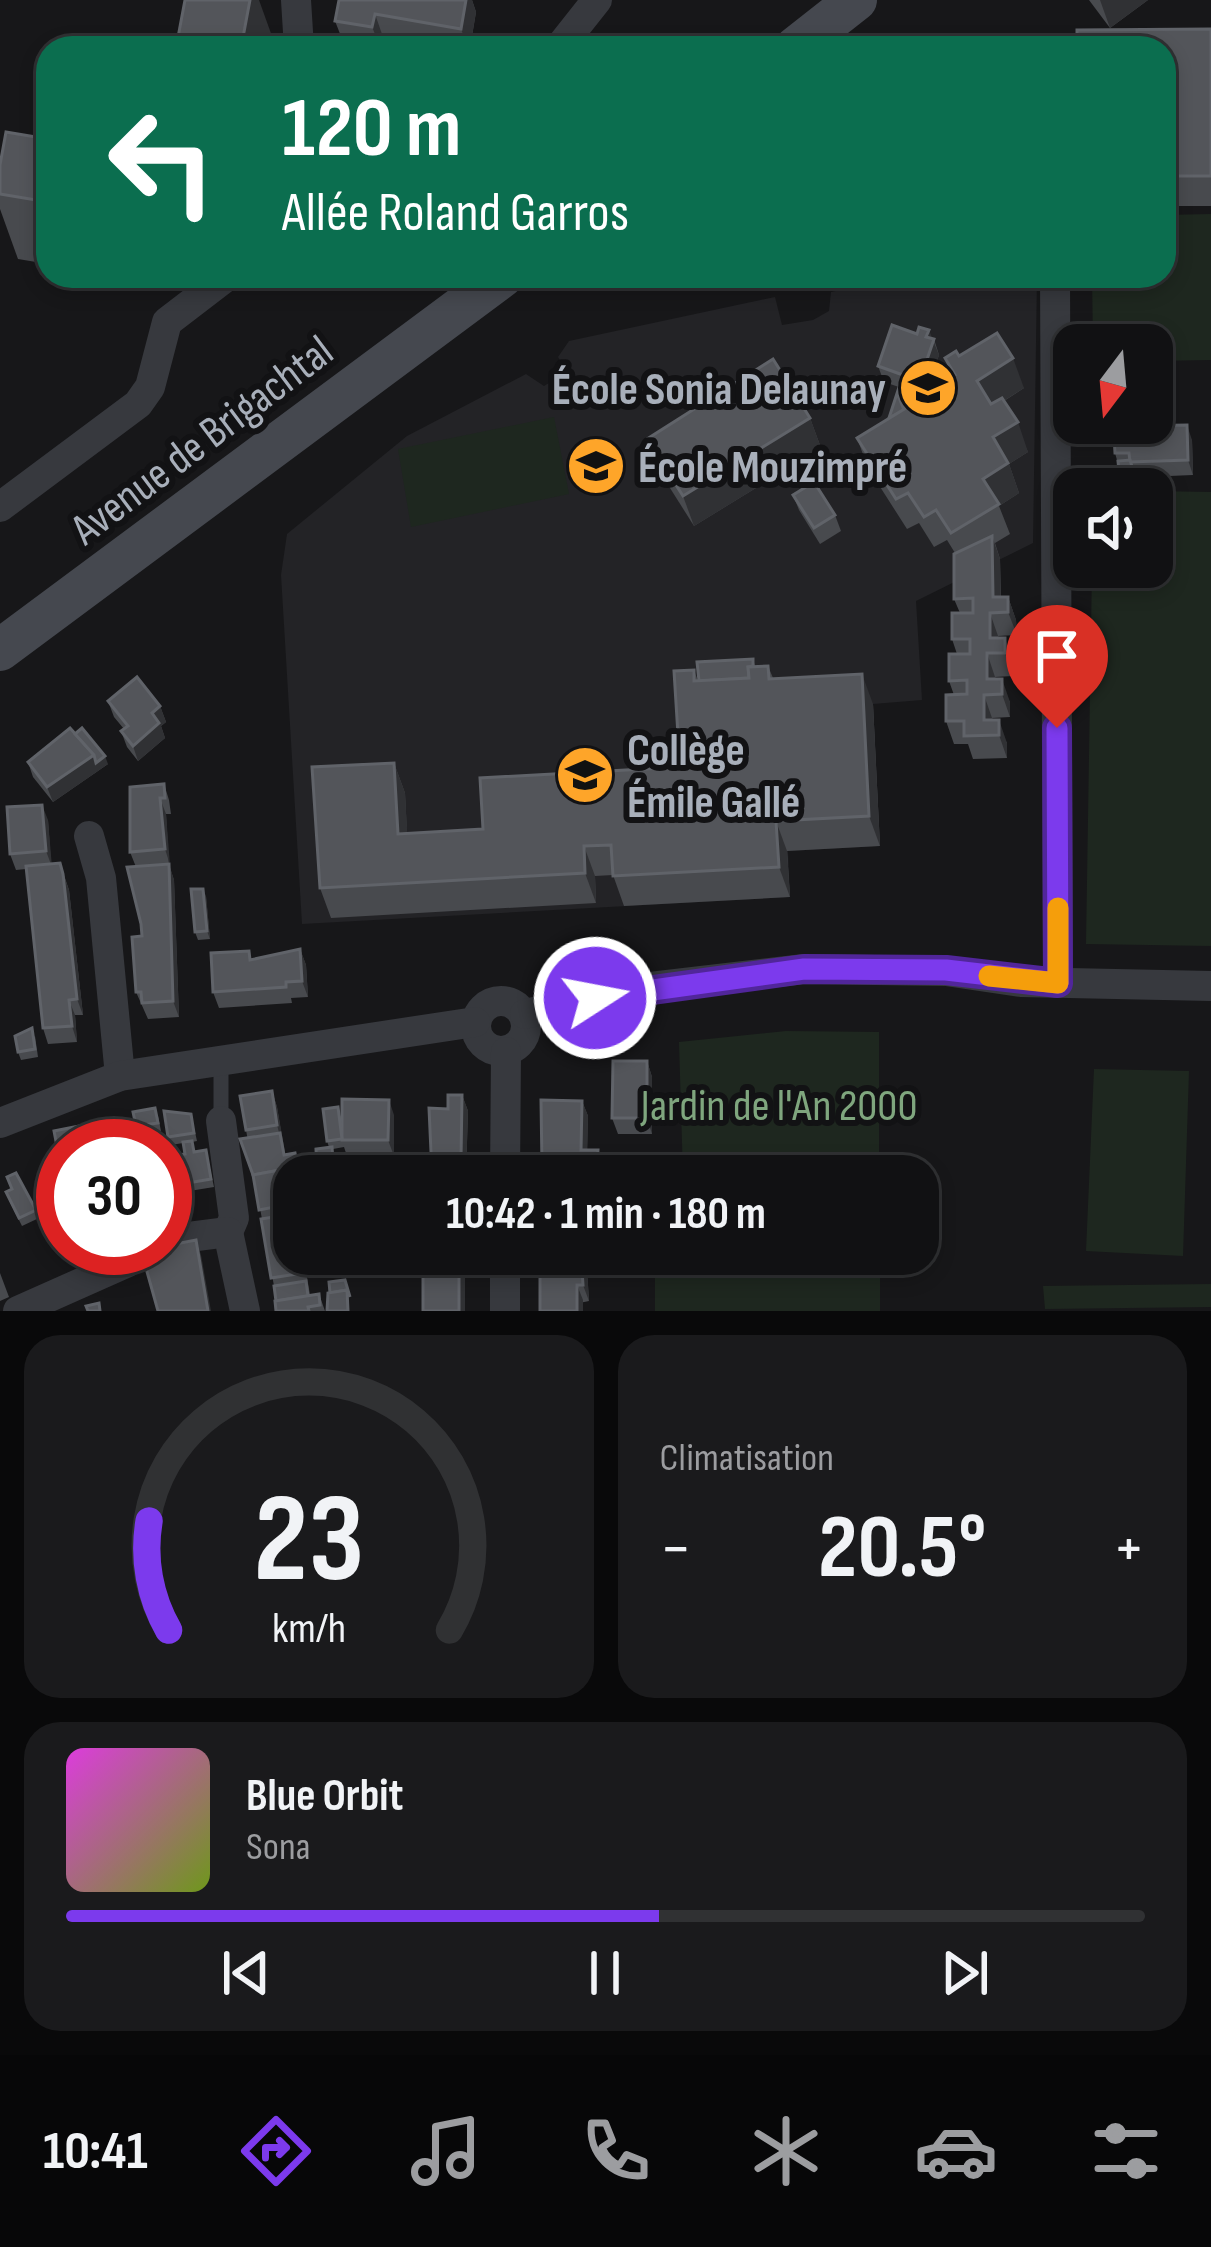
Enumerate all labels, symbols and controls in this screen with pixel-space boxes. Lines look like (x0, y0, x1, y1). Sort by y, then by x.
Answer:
text: 120 m (282, 79, 461, 180)
icon: left (84, 84, 240, 240)
text: Allée Roland Garros (282, 181, 629, 246)
north arrow (1053, 324, 1173, 444)
map controls (1053, 324, 1173, 588)
street label: Avenue de Brigachtal (60, 325, 344, 558)
school or university icon: École Sonia Delaunay (897, 357, 959, 419)
place label: École Sonia Delaunay (552, 363, 886, 418)
school or university icon: École Mouzimpré (565, 435, 627, 497)
place label: École Mouzimpré (638, 441, 907, 496)
button: sound (1053, 468, 1173, 588)
pin (1006, 605, 1108, 728)
icon: arrive (1024, 623, 1090, 689)
place label: Collège Émile Gallé (627, 724, 800, 831)
school or university icon: Collège Émile Gallé (554, 744, 616, 806)
position arrow (532, 935, 658, 1061)
park label: Jardin de l'An 2000 (639, 1079, 918, 1134)
speed limit sign: 30 (36, 1119, 192, 1275)
text: 10:42 · 1 min · 180 m (446, 1187, 766, 1242)
text: Climatisation (660, 1435, 834, 1482)
text: 23 (253, 1467, 364, 1616)
text: 20.5° (818, 1495, 986, 1603)
text: − (660, 1510, 692, 1589)
text: + (1113, 1510, 1145, 1589)
text: km/h (272, 1602, 346, 1654)
text: Blue Orbit (246, 1769, 403, 1824)
text: Sona (246, 1824, 311, 1871)
icon: previous (213, 1940, 279, 2006)
icon: pause (572, 1940, 638, 2006)
icon: next (932, 1940, 998, 2006)
icon: directions (234, 2109, 318, 2193)
icon: music (404, 2109, 488, 2193)
icon: phone (574, 2109, 658, 2193)
icon: climate (744, 2109, 828, 2193)
icon: car (914, 2109, 998, 2193)
icon: filters (1084, 2109, 1168, 2193)
text: 10:41 (43, 2119, 148, 2184)

